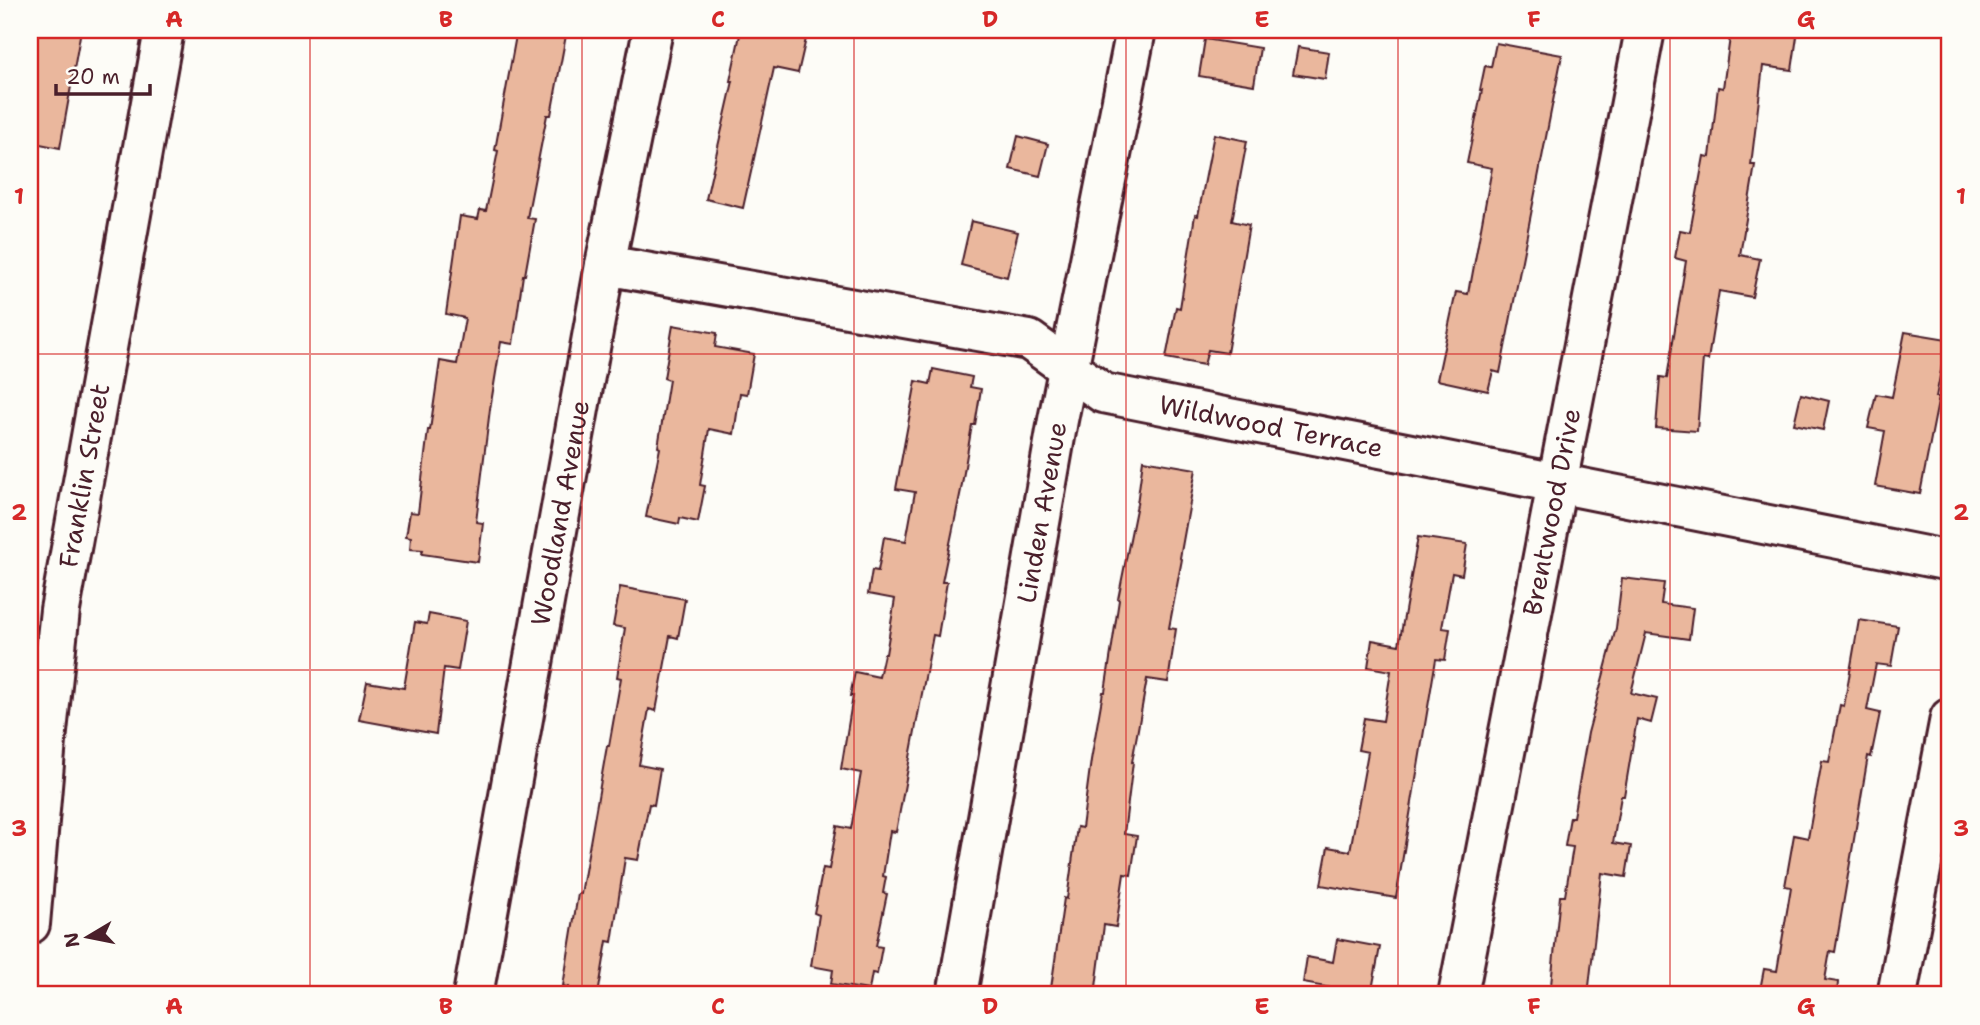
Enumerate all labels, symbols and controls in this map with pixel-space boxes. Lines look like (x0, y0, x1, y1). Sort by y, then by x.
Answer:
text: A (165, 4, 183, 34)
text: B (439, 4, 453, 34)
text: C (711, 4, 725, 34)
text: D (982, 4, 998, 34)
text: E (1254, 4, 1270, 34)
text: F (1527, 4, 1541, 34)
text: G (1797, 4, 1816, 34)
scale bar (56, 52, 150, 96)
text: 20 m (66, 63, 120, 91)
text: 1 (14, 181, 24, 211)
text: 1 (1956, 181, 1966, 211)
street label: Franklin Street (50, 381, 117, 570)
street label: Wildwood Terrace (1156, 387, 1386, 465)
street label: Woodland Avenue (522, 397, 597, 628)
street label: Brentwood Drive (1514, 405, 1588, 619)
street label: Linden Avenue (1008, 419, 1074, 606)
text: 2 (11, 497, 27, 527)
text: 2 (1953, 497, 1969, 527)
text: 3 (11, 813, 27, 843)
text: 3 (1953, 813, 1969, 843)
north arrow (52, 902, 122, 972)
text: N (58, 930, 85, 949)
text: A (165, 991, 183, 1021)
text: B (439, 991, 453, 1021)
text: C (711, 991, 725, 1021)
text: D (982, 991, 998, 1021)
text: E (1254, 991, 1270, 1021)
text: F (1527, 991, 1541, 1021)
text: G (1797, 991, 1816, 1021)

